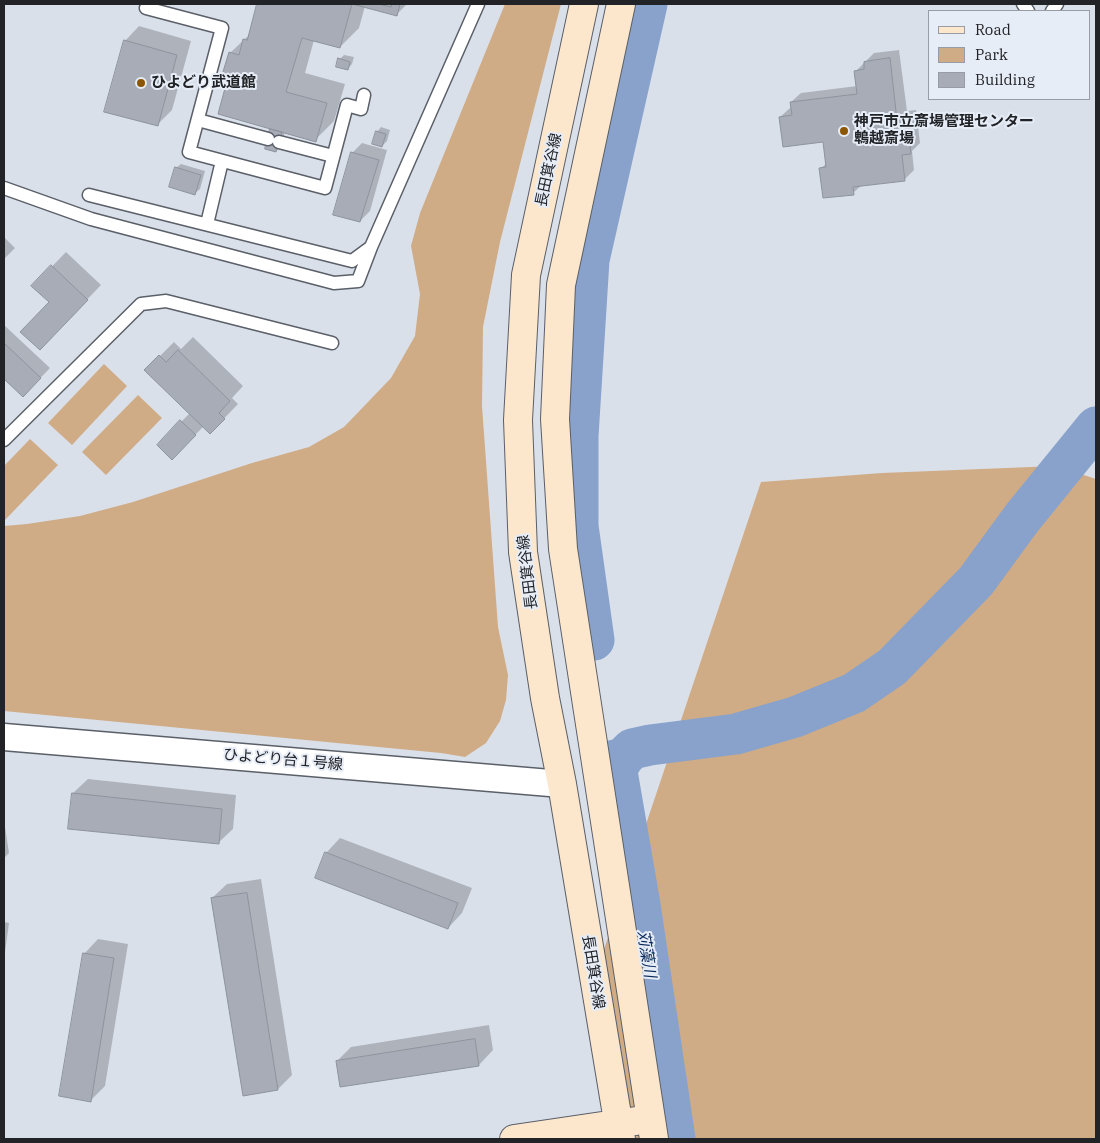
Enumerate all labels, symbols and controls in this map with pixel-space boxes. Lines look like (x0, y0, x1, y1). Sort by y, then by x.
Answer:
legend (928, 10, 1090, 100)
text: Road (975, 20, 1011, 39)
text: Park (975, 45, 1008, 64)
text: Building (975, 70, 1035, 89)
place label: ひよどり武道館 (151, 74, 256, 92)
marker: ひよどり武道館 (135, 77, 147, 89)
place label: 神戸市立斎場管理センター 鵯越斎場 (854, 113, 1034, 148)
marker: 神戸市立斎場管理センター 鵯越斎場 (838, 125, 850, 137)
street label: 長田箕谷線 (532, 131, 566, 209)
street label: 長田箕谷線 (514, 534, 542, 610)
street label: ひよどり台１号線 (222, 746, 344, 774)
water label: 苅藻川 (633, 929, 659, 979)
street label: 長田箕谷線 (578, 934, 608, 1010)

